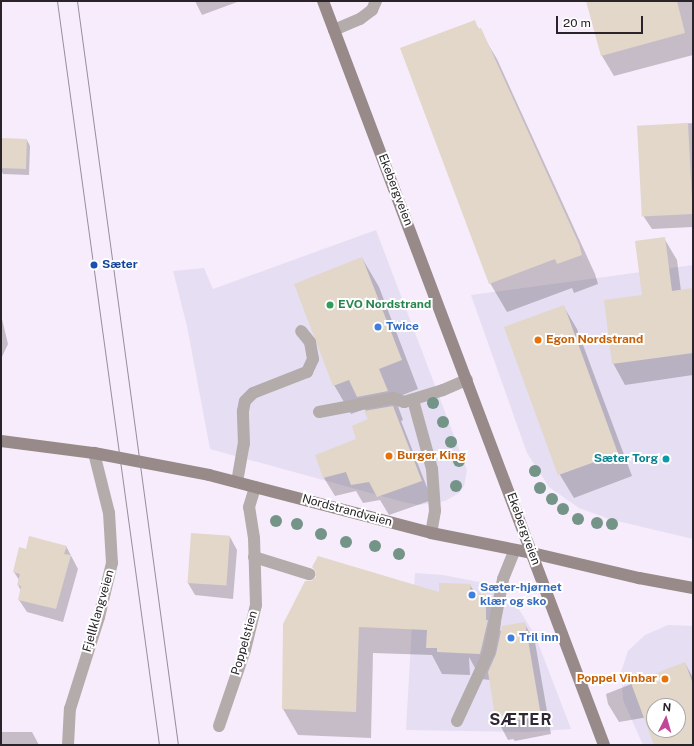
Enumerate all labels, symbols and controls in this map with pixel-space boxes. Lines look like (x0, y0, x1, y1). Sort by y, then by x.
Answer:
scale bar (558, 8, 645, 34)
text: 20 m (563, 16, 591, 30)
street label: Ekebergveien (375, 152, 415, 228)
place label: Sæter (102, 258, 138, 272)
marker: Sæter (89, 260, 99, 270)
place label: EVO Nordstrand (338, 298, 431, 312)
marker: EVO Nordstrand (325, 300, 335, 310)
place label: Twice (386, 320, 419, 334)
marker: Twice (373, 322, 383, 332)
place label: Egon Nordstrand (546, 333, 643, 347)
marker: Egon Nordstrand (533, 335, 543, 345)
place label: Burger King (397, 449, 466, 463)
marker: Burger King (384, 451, 394, 461)
place label: Sæter Torg (594, 452, 658, 466)
marker: Sæter Torg (661, 454, 671, 464)
street label: Ekebergveien (503, 491, 543, 567)
street label: Nordstrandveien (300, 492, 394, 530)
street label: Fjellklangveien (80, 568, 118, 654)
place label: Sæter-hjørnet klær og sko (480, 581, 562, 609)
marker: Sæter-hjørnet klær og sko (467, 590, 477, 600)
street label: Poppelstien (229, 609, 261, 677)
place label: Tril inn (519, 631, 559, 645)
marker: Tril inn (506, 633, 516, 643)
place label: Poppel Vinbar (577, 672, 657, 686)
marker: Poppel Vinbar (660, 674, 670, 684)
north arrow (646, 698, 686, 738)
text: N (662, 701, 672, 713)
district label: SÆTER (489, 710, 553, 730)

